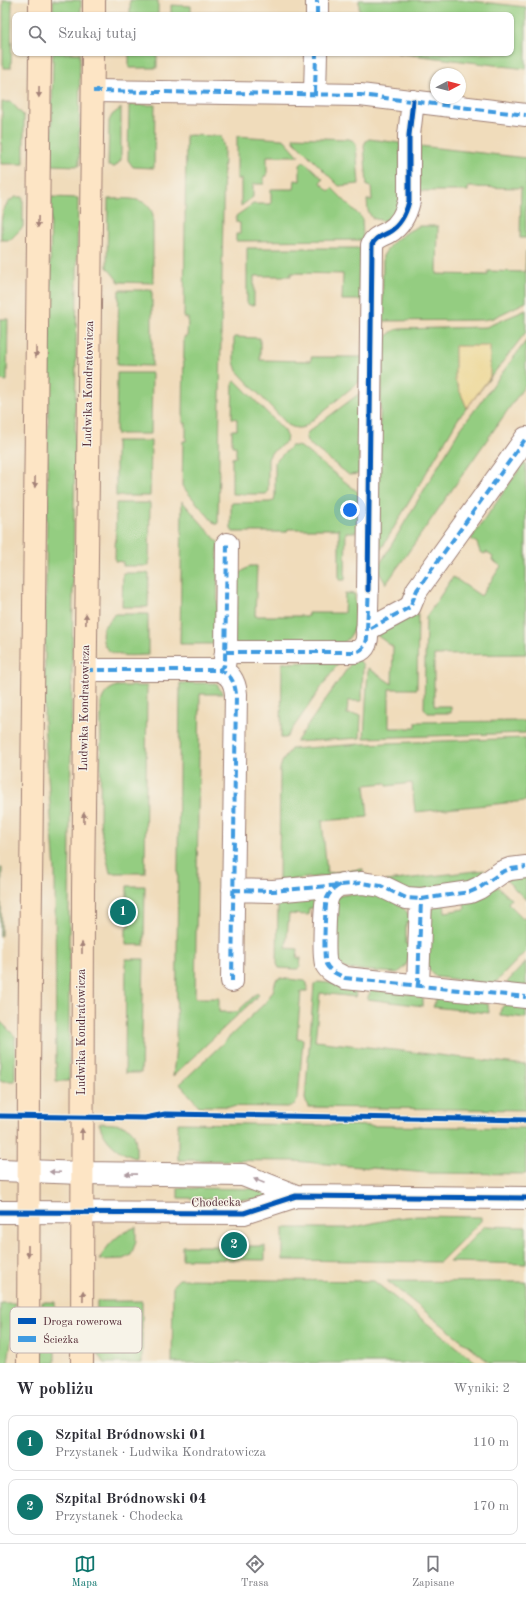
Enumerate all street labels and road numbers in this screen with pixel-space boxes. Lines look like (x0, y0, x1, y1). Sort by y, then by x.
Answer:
street label: Ludwika Kondratowicza (82, 321, 96, 447)
street label: Ludwika Kondratowicza (78, 645, 92, 771)
street label: Ludwika Kondratowicza (76, 969, 88, 1095)
street label: Chodecka (191, 1197, 241, 1209)

